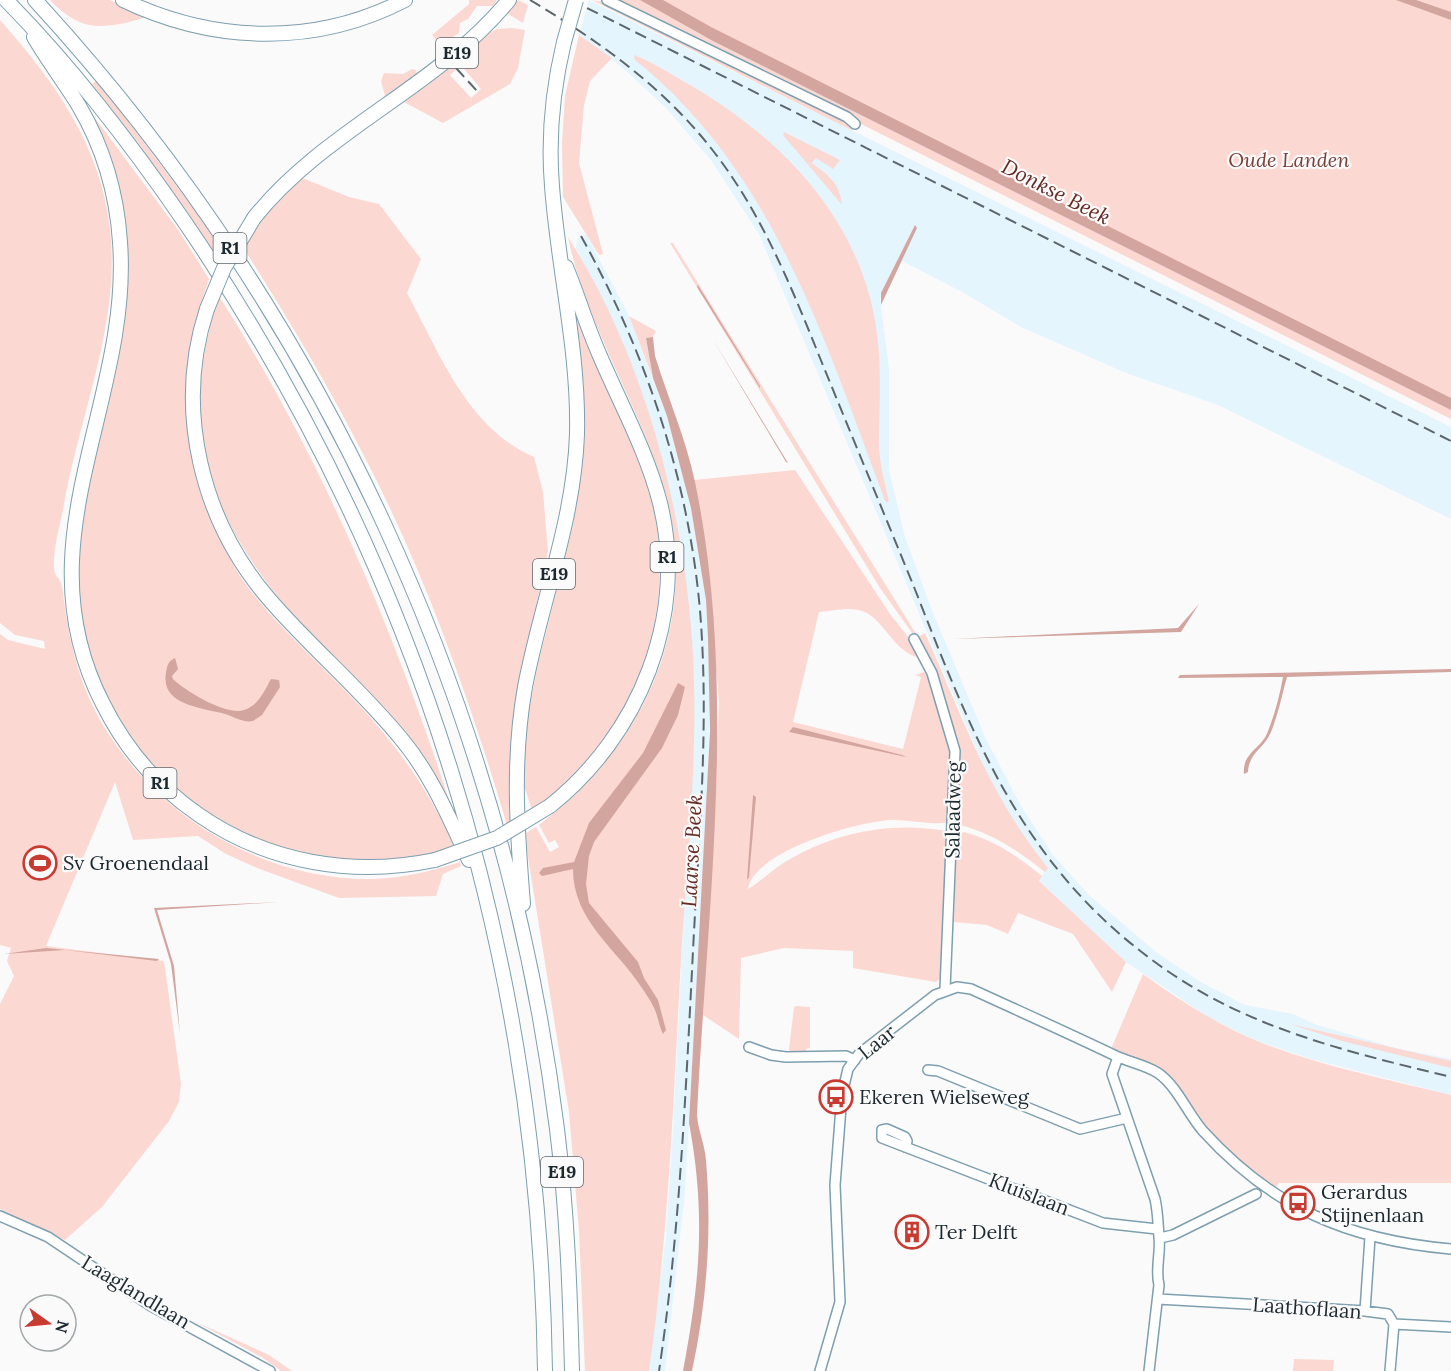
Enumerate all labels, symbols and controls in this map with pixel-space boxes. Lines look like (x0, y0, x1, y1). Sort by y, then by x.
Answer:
road number: E19 (436, 38, 478, 68)
park label: Oude Landen (1228, 147, 1350, 172)
water label: Donkse Beek (997, 153, 1115, 231)
road number: R1 (214, 233, 246, 263)
road number: R1 (650, 542, 684, 572)
road number: E19 (533, 559, 575, 589)
street label: Salaadweg (939, 760, 966, 859)
road number: R1 (144, 768, 176, 798)
water label: Laarse Beek (675, 794, 708, 908)
sports icon: Sv Groenendaal (22, 845, 58, 881)
place label: Sv Groenendaal (63, 850, 209, 875)
street label: Laar (853, 1019, 901, 1064)
bus stop icon: Ekeren Wielseweg (818, 1079, 854, 1115)
place label: Ekeren Wielseweg (859, 1084, 1030, 1109)
road number: E19 (541, 1157, 583, 1187)
street label: Kluislaan (985, 1167, 1073, 1220)
place label: Gerardus Stijnenlaan (1321, 1179, 1424, 1227)
bus stop icon: Gerardus Stijnenlaan (1280, 1185, 1316, 1221)
building icon: Ter Delft (894, 1214, 930, 1250)
place label: Ter Delft (935, 1219, 1018, 1244)
street label: Laaglandlaan (77, 1249, 195, 1334)
street label: Laathoflaan (1252, 1291, 1362, 1324)
north arrow (18, 1293, 78, 1353)
text: N (51, 1318, 74, 1335)

